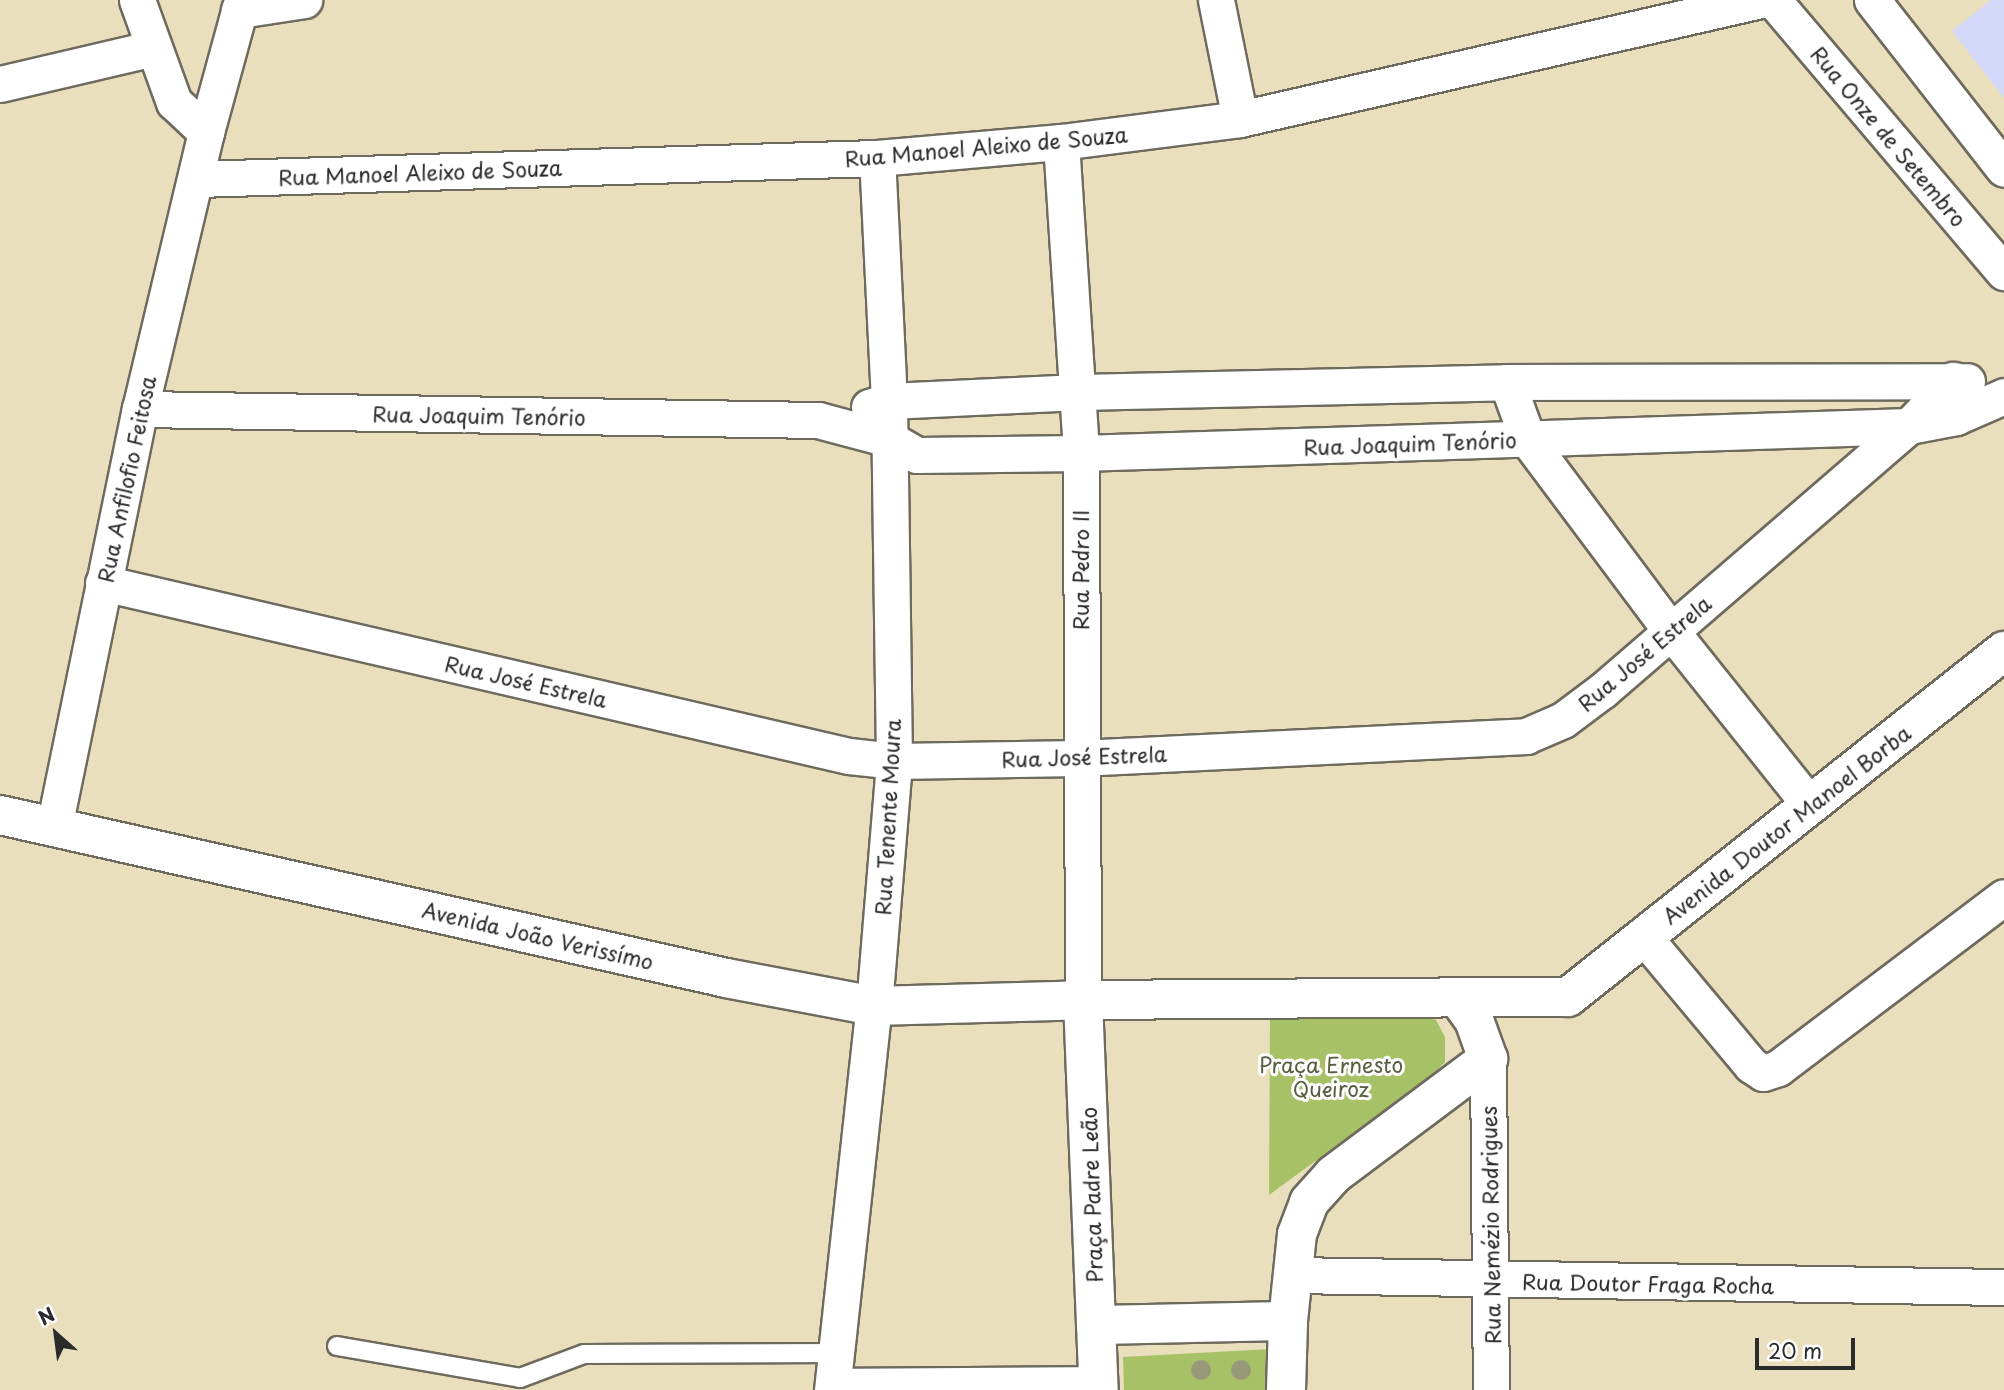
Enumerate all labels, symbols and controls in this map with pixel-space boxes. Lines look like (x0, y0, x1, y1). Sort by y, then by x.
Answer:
street label: Rua Onze de Setembro (1805, 40, 1973, 232)
street label: Rua Manoel Aleixo de Souza (842, 121, 1130, 171)
street label: Rua Manoel Aleixo de Souza (277, 154, 563, 190)
street label: Rua Anfilofio Feitosa (92, 373, 160, 585)
street label: Rua Joaquim Tenório (372, 401, 586, 429)
street label: Rua Joaquim Tenório (1303, 427, 1517, 459)
street label: Rua Pedro II (1067, 508, 1093, 632)
street label: Rua José Estrela (1572, 590, 1716, 716)
street label: Rua José Estrela (442, 650, 610, 712)
street label: Rua Tenente Moura (869, 718, 905, 916)
street label: Avenida Doutor Manoel Borba (1657, 719, 1915, 929)
street label: Rua José Estrela (1000, 740, 1168, 772)
street label: Avenida João Verissímo (420, 896, 656, 974)
park label: Praça Ernesto Queiroz (1259, 1051, 1403, 1101)
street label: Rua Nemézio Rodrigues (1475, 1105, 1505, 1345)
street label: Praça Padre Leão (1075, 1106, 1107, 1284)
street label: Rua Doutor Fraga Rocha (1522, 1268, 1774, 1298)
north arrow (21, 1299, 91, 1369)
text: N (33, 1300, 59, 1331)
scale bar (1759, 1324, 1859, 1368)
text: 20 m (1768, 1334, 1822, 1366)

